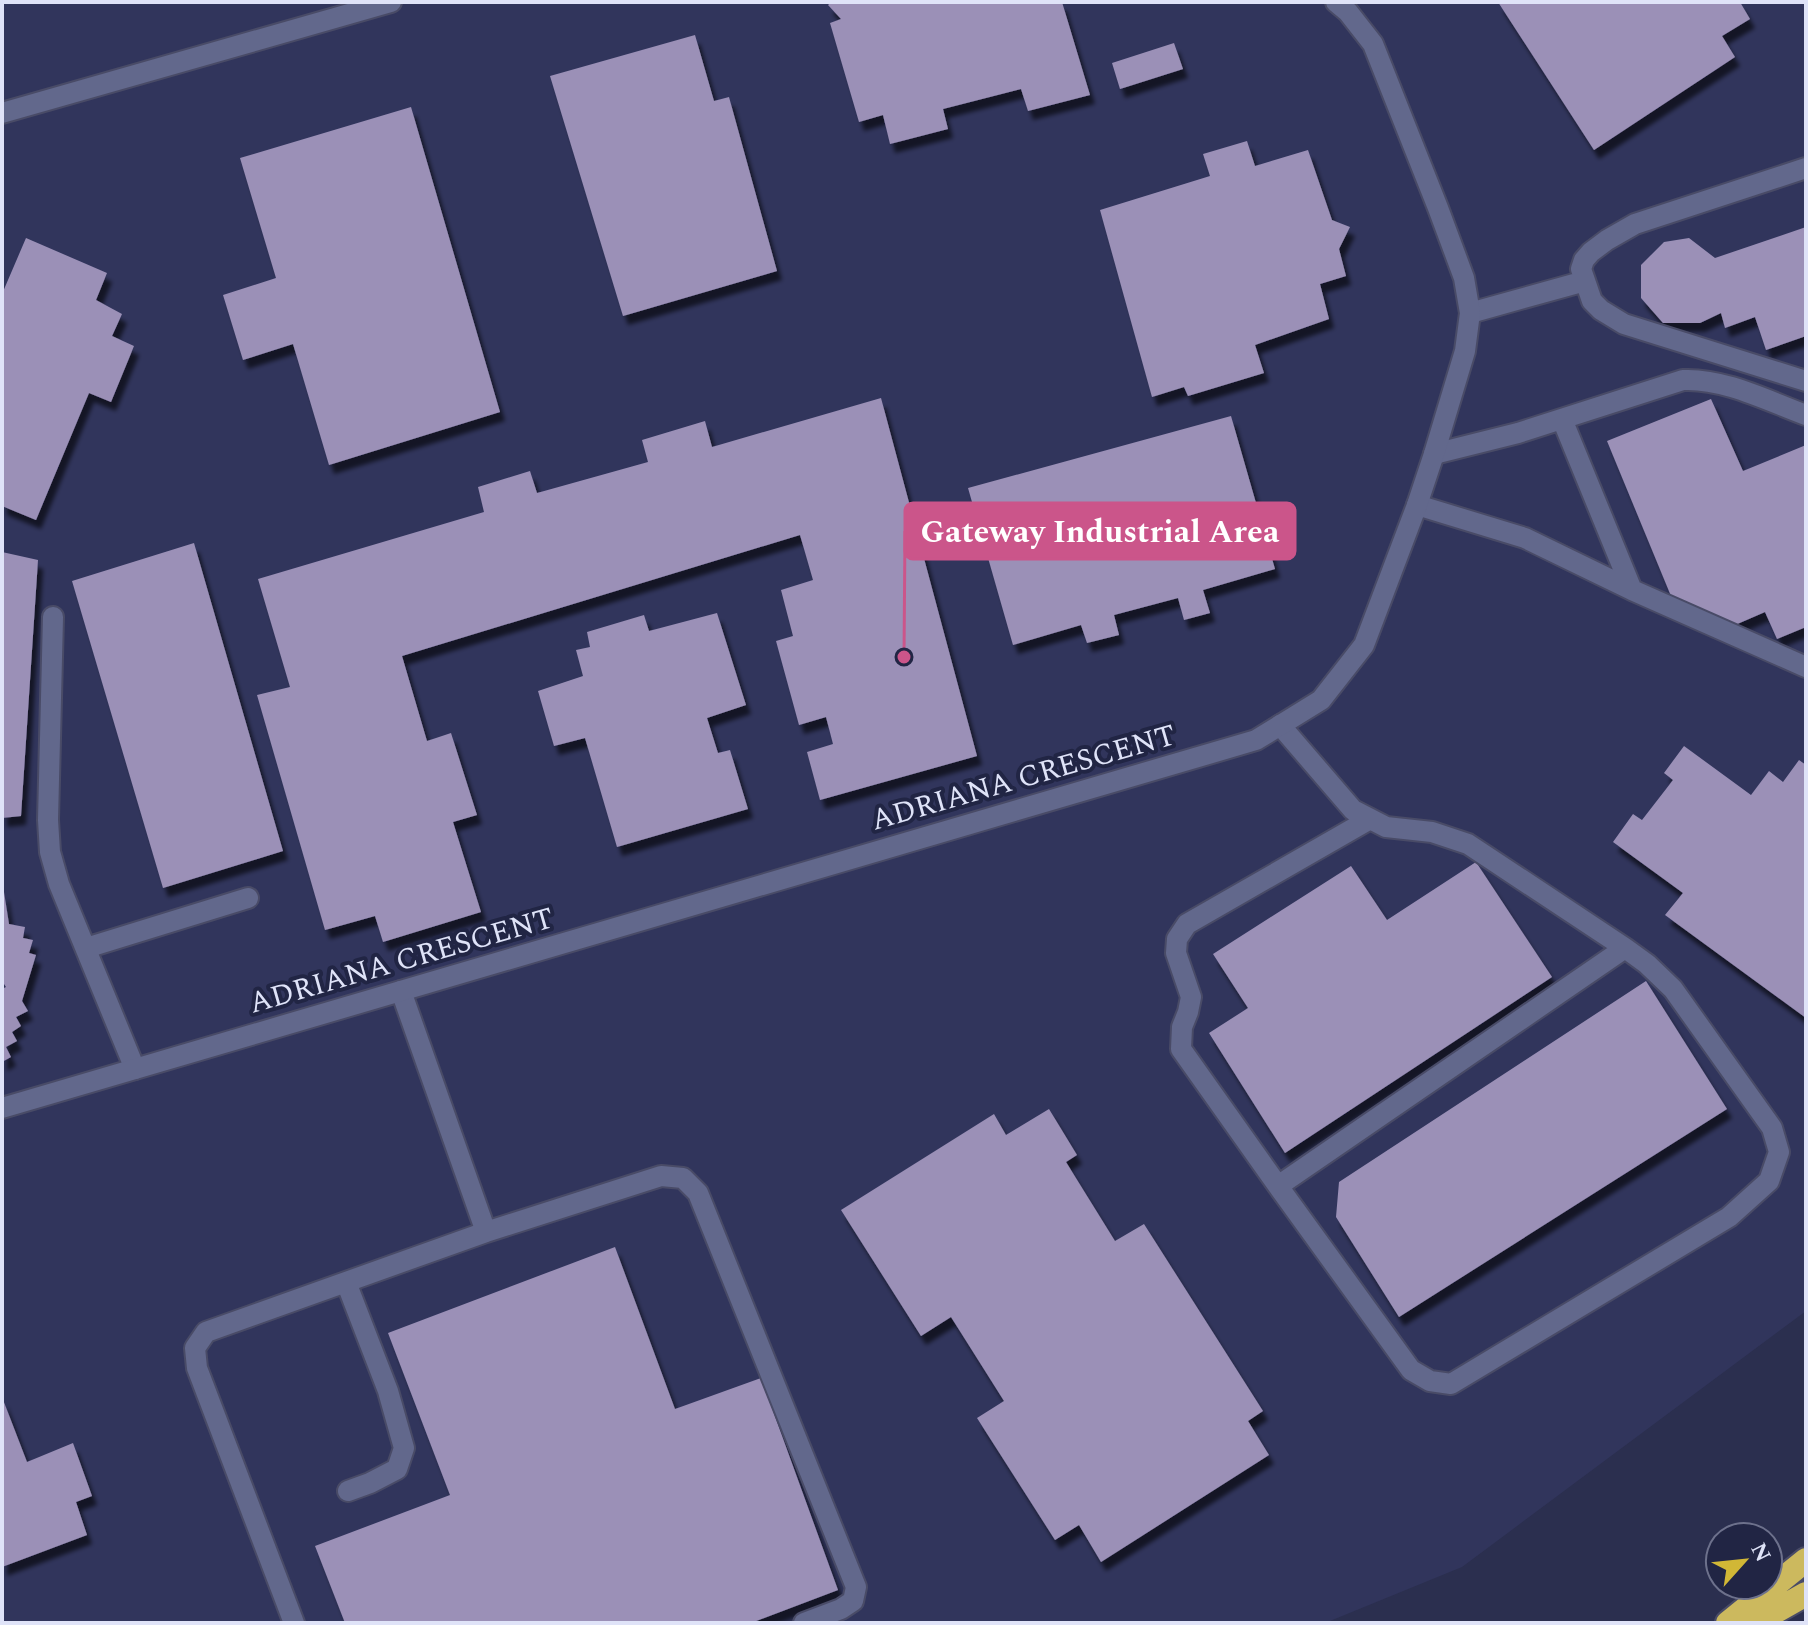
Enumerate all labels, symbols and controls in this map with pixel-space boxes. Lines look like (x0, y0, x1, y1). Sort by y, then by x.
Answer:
callout: Gateway Industrial Area (905, 503, 1295, 559)
text: Gateway Industrial Area (921, 508, 1280, 557)
street label: ADRIANA CRESCENT (865, 712, 1181, 844)
street label: ADRIANA CRESCENT (243, 895, 559, 1027)
north arrow (1704, 1521, 1784, 1601)
text: N (1742, 1537, 1779, 1568)

